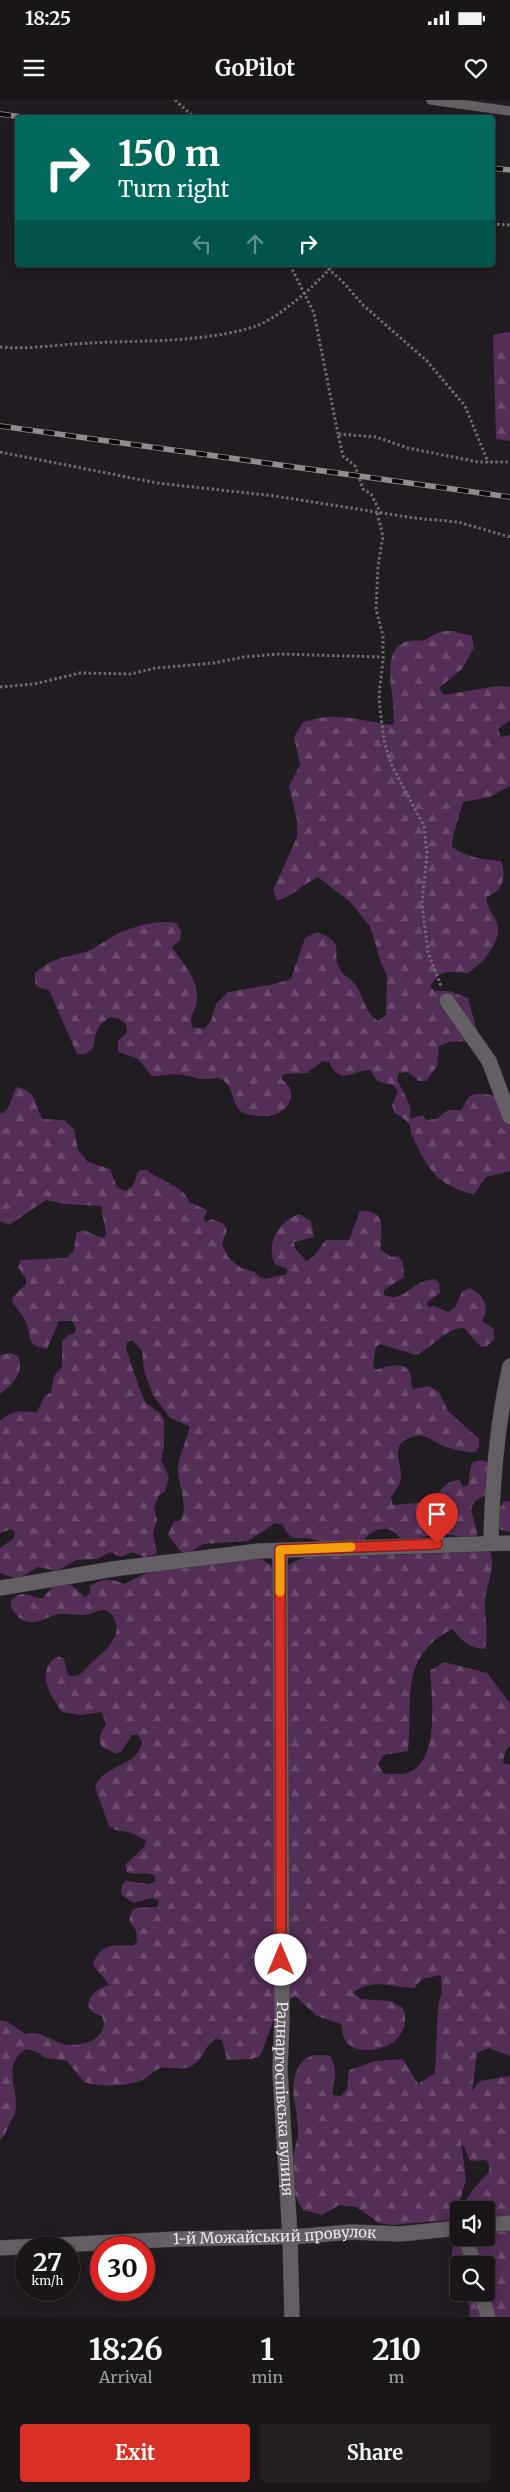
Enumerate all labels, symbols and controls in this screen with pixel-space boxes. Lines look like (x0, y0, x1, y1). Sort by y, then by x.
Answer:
text: 18:25 (25, 6, 71, 30)
icon: menu (20, 54, 48, 82)
text: GoPilot (215, 54, 295, 82)
icon: heart (462, 54, 490, 82)
text: 150 m (118, 132, 220, 176)
icon: right (35, 135, 100, 200)
text: Turn right (118, 175, 229, 203)
icon: left (188, 230, 216, 258)
icon: ahead (241, 230, 269, 258)
icon: right (294, 230, 322, 258)
pin (416, 1493, 458, 1544)
icon: arrive (423, 1500, 451, 1528)
position arrow (254, 1933, 306, 1985)
street label: Раднаргоспівська вулиця (271, 2002, 298, 2197)
map controls (450, 2201, 495, 2301)
button: sound (450, 2201, 495, 2246)
street label: 1-й Можайський провулок (172, 2222, 377, 2248)
speed limit sign: 30 (90, 2236, 155, 2301)
text: 27 (33, 2246, 62, 2278)
button: search (450, 2256, 495, 2301)
text: km/h (32, 2273, 63, 2288)
text: 18:26 (89, 2330, 163, 2368)
text: 1 (260, 2330, 274, 2368)
text: 210 (372, 2330, 421, 2368)
text: Arrival (99, 2367, 152, 2387)
text: min (251, 2367, 283, 2387)
text: m (389, 2367, 404, 2387)
button: Exit (20, 2424, 250, 2482)
button: Share (260, 2424, 490, 2482)

